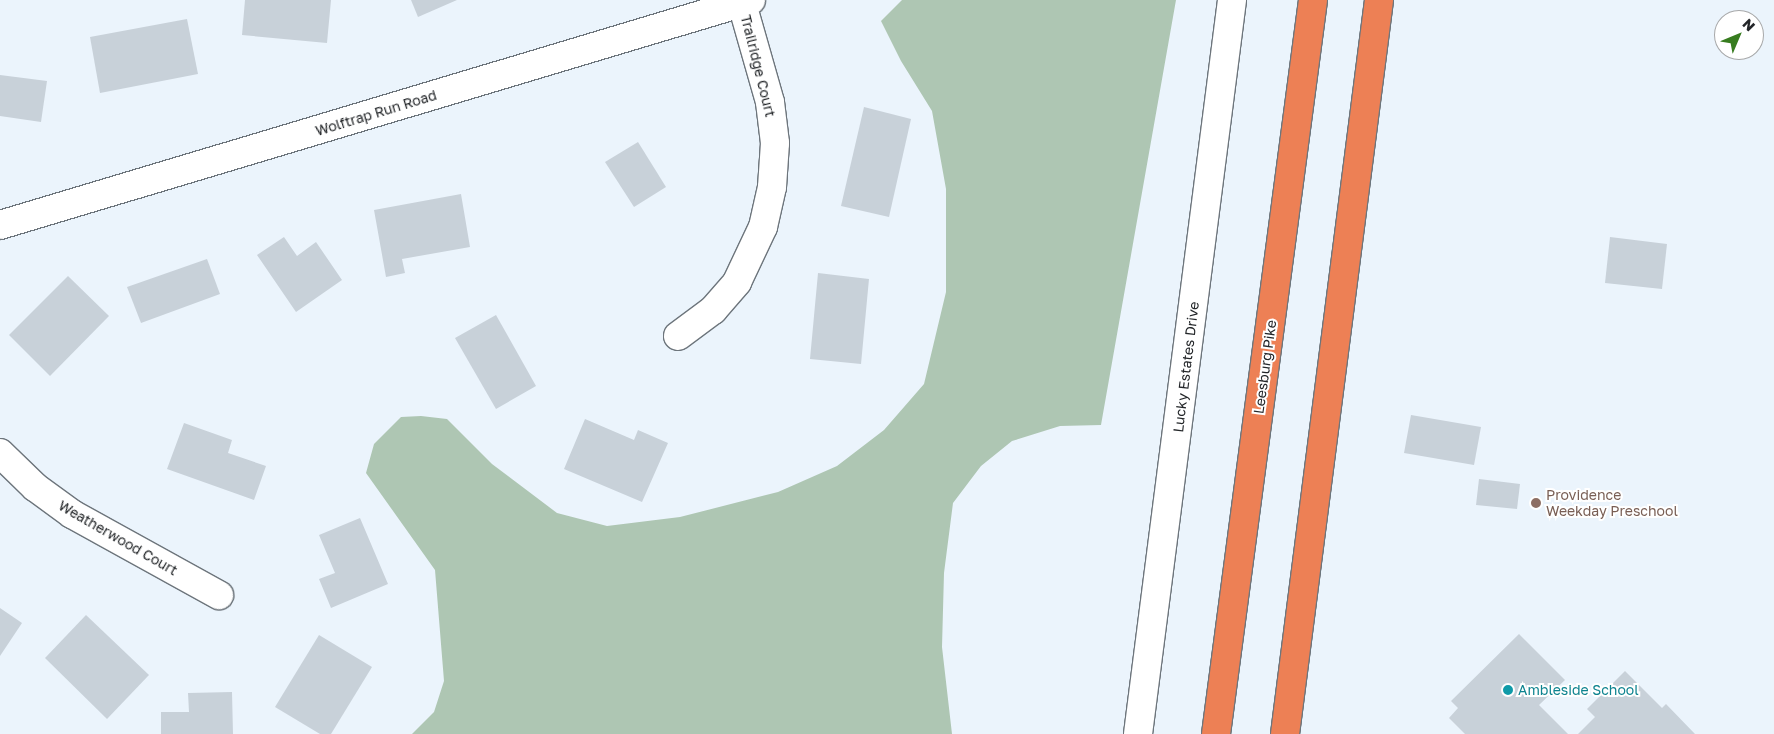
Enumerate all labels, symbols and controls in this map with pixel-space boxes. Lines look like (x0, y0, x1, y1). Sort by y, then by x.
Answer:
north arrow (1714, 10, 1764, 60)
street label: Trailridge Court (737, 13, 779, 119)
text: N (1739, 15, 1759, 35)
street label: Wolftrap Run Road (313, 87, 439, 139)
street label: Lucky Estates Drive (1170, 301, 1202, 433)
street label: Leesburg Pike (1250, 319, 1280, 415)
place label: Providence Weekday Preschool (1546, 487, 1678, 520)
street label: Weatherwood Court (55, 497, 181, 579)
marker: Providence Weekday Preschool (1530, 497, 1542, 509)
place label: Ambleside School (1518, 682, 1639, 698)
marker: Ambleside School (1502, 684, 1514, 696)

